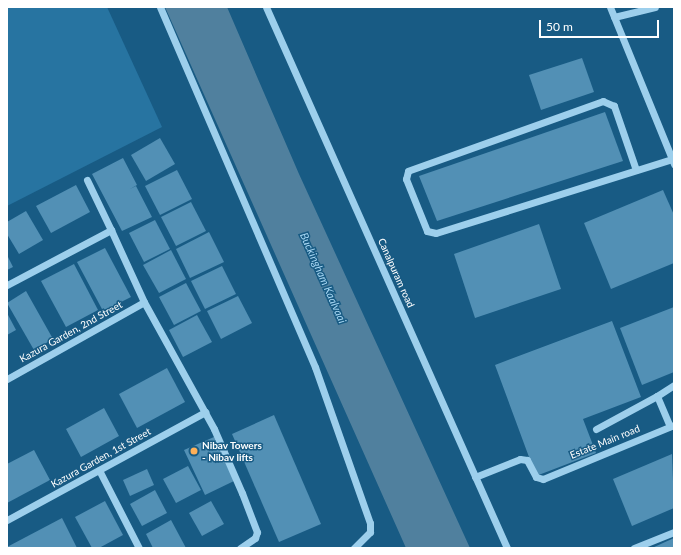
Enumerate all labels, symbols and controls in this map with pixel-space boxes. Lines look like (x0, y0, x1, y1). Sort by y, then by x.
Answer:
scale bar (541, 12, 661, 38)
text: 50 m (546, 19, 573, 34)
water label: Buckingham Kaalvaai (297, 231, 349, 325)
street label: Canalpuram road (375, 236, 417, 310)
street label: Kazura Garden, 2nd Street (18, 299, 124, 365)
street label: Estate Main road (568, 423, 642, 461)
street label: Kazura Garden, 1st Street (49, 426, 153, 490)
place label: Nibav Towers - Nibav lifts (202, 439, 262, 462)
marker: Nibav Towers - Nibav lifts (189, 446, 199, 456)

